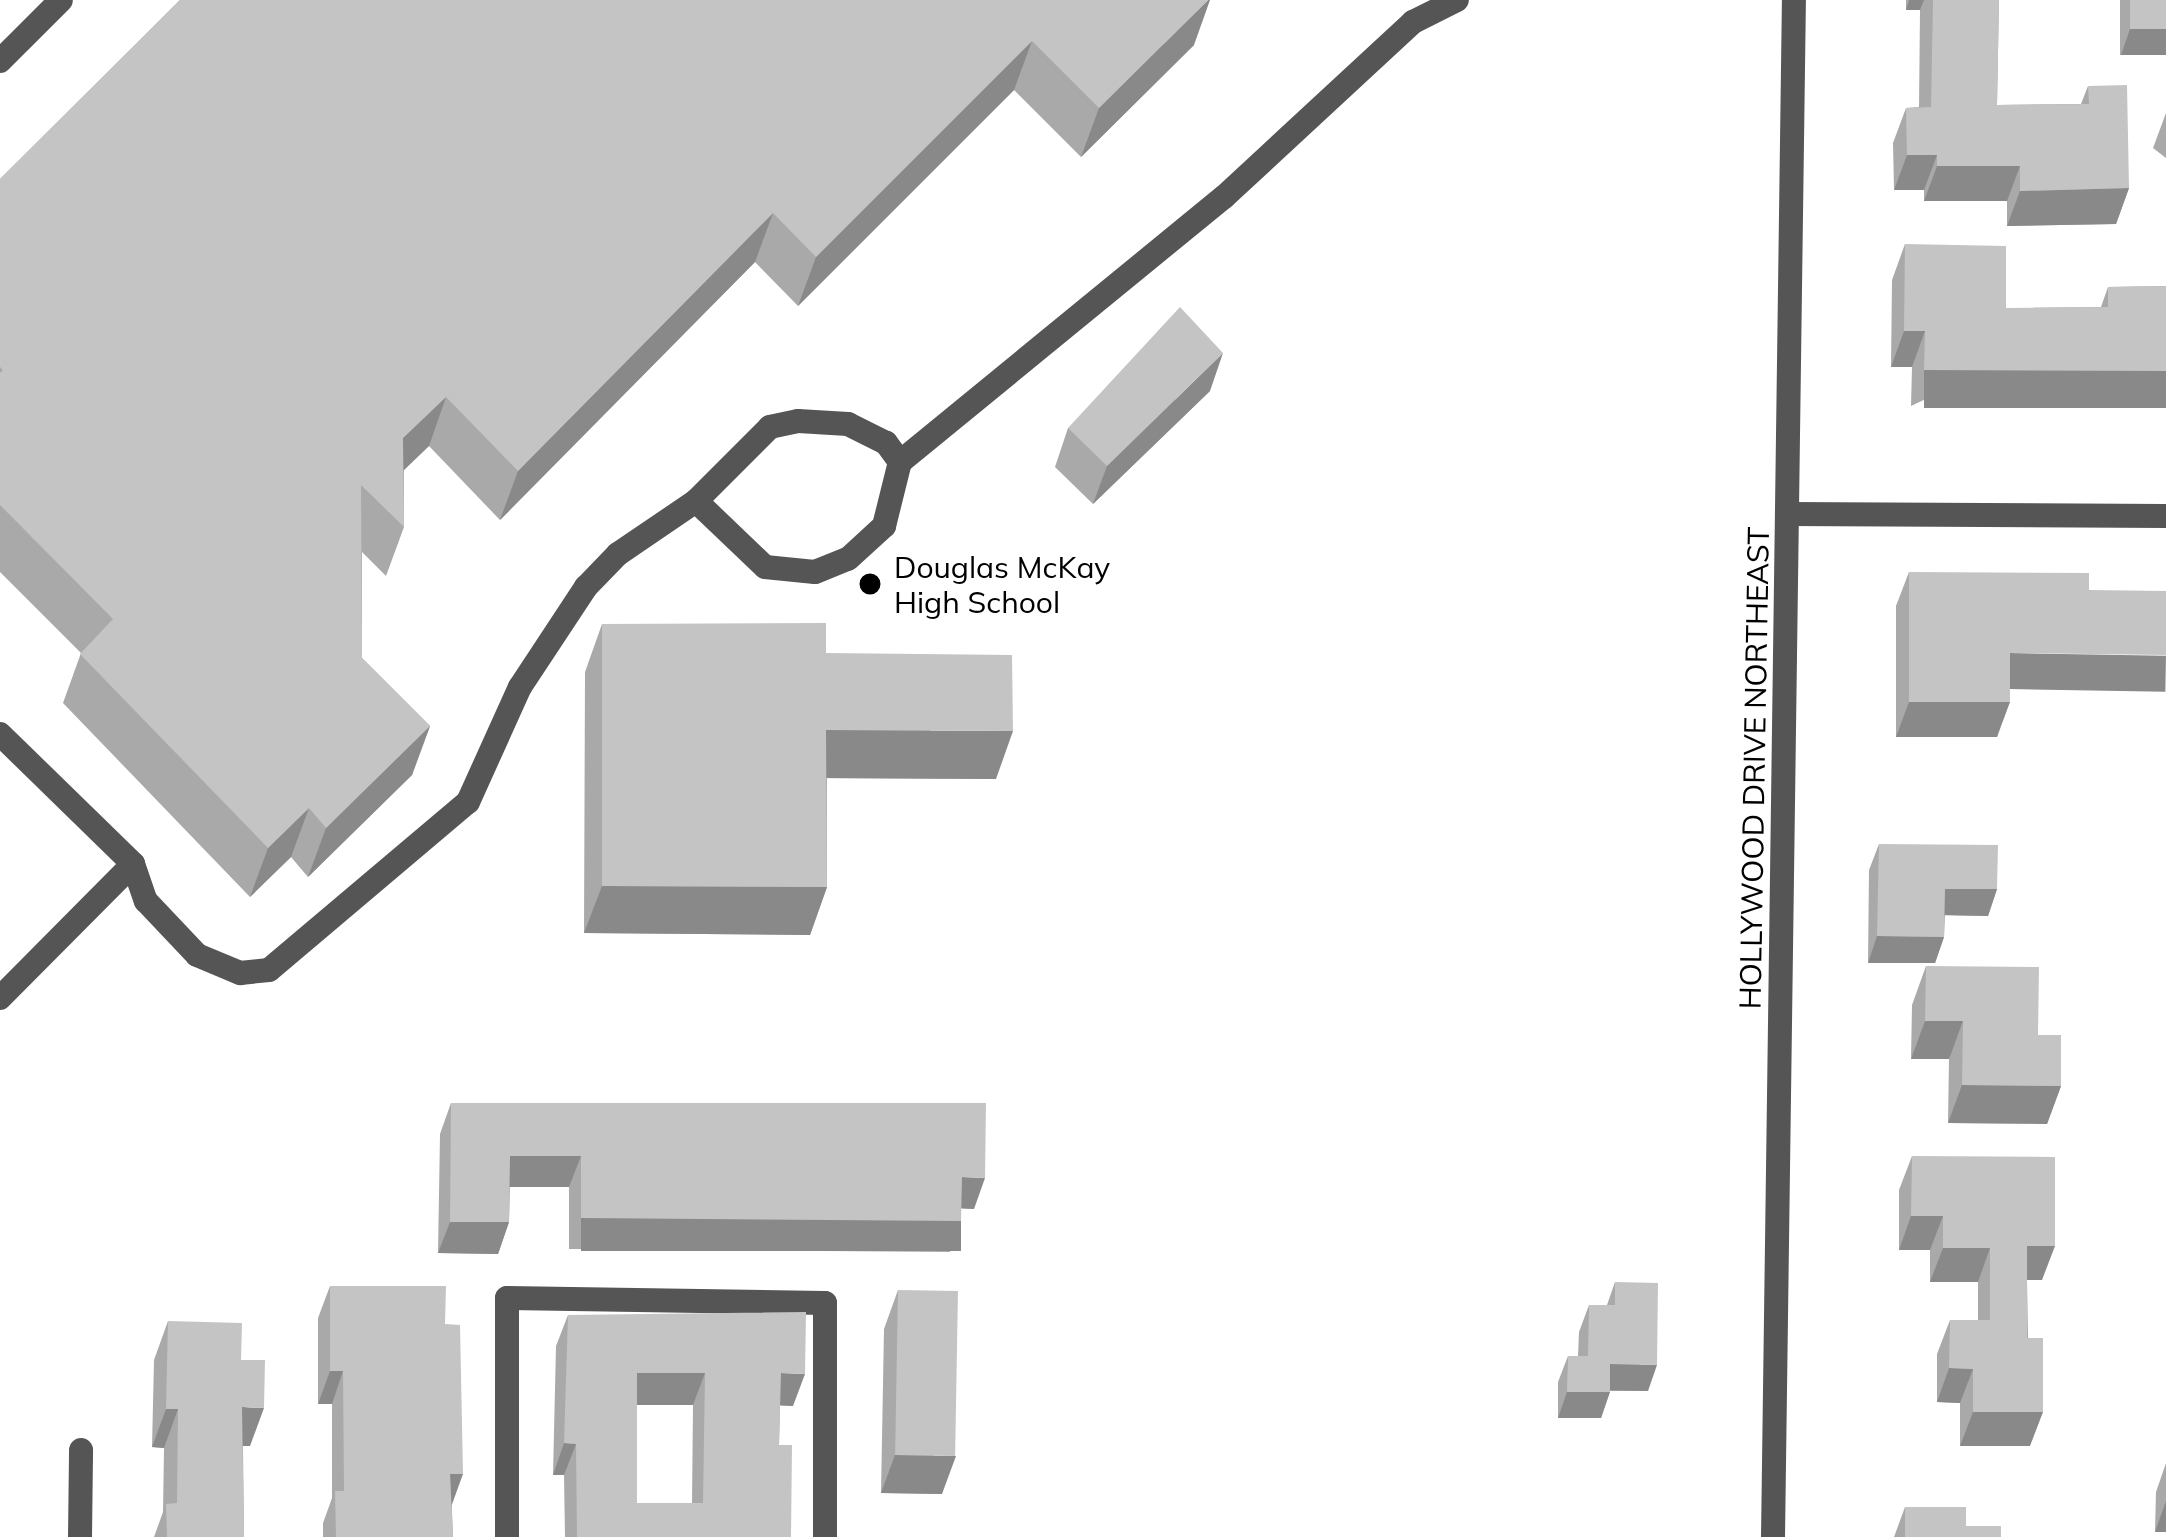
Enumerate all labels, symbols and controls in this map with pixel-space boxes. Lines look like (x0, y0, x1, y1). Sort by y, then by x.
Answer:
street label: HOLLYWOOD DRIVE NORTHEAST (1732, 526, 1776, 1010)
place label: Douglas McKay High School (894, 549, 1110, 620)
marker: Douglas McKay High School (857, 571, 883, 597)

